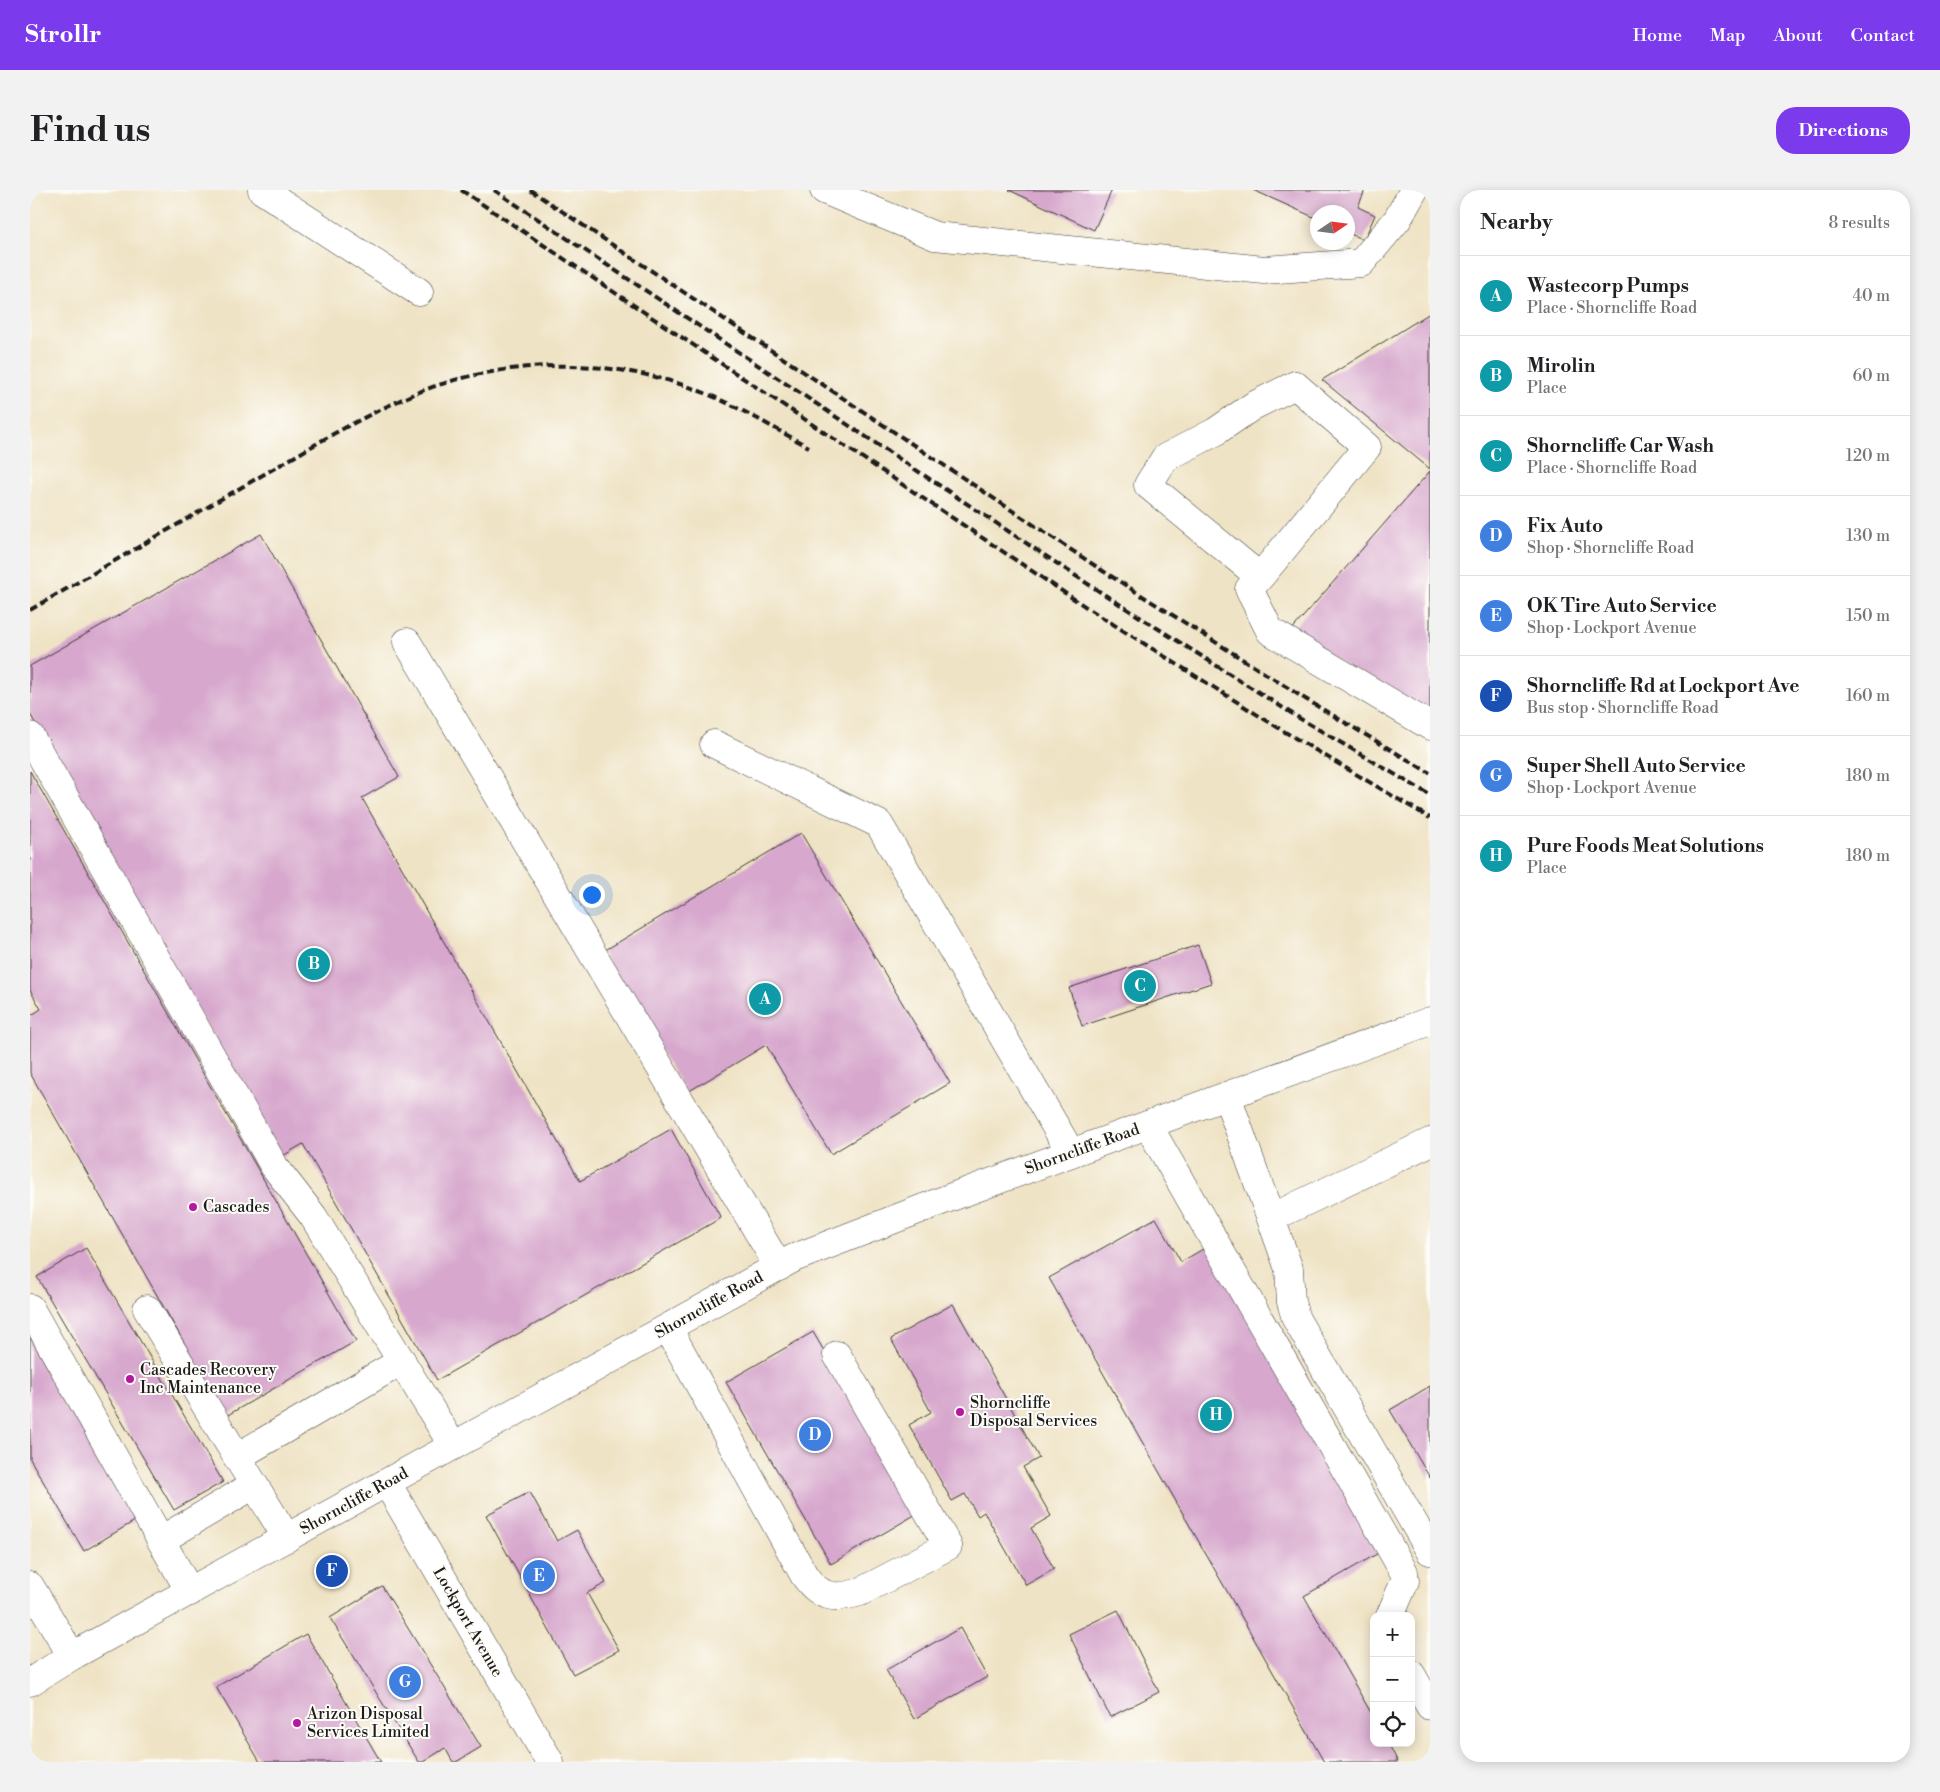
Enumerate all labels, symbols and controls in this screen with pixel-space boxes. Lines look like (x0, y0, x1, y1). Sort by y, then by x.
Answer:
text: Strollr (25, 20, 101, 50)
text: Home (1633, 24, 1682, 47)
text: Map (1710, 24, 1746, 47)
text: About (1774, 24, 1823, 47)
text: Contact (1851, 24, 1915, 47)
button: Directions (1776, 107, 1910, 154)
text: Find us (30, 109, 150, 152)
north arrow (1310, 205, 1355, 250)
text: Nearby (1480, 210, 1553, 236)
text: 8 results (1828, 213, 1890, 233)
text: Wastecorp Pumps (1527, 274, 1689, 298)
text: A (1490, 286, 1502, 306)
text: 40 m (1853, 286, 1890, 306)
text: Place · Shorncliffe Road (1527, 298, 1697, 318)
text: Mirolin (1527, 354, 1595, 378)
text: B (1490, 366, 1502, 386)
text: 60 m (1852, 366, 1890, 386)
text: Place (1527, 378, 1567, 398)
text: Shorncliffe Car Wash (1527, 434, 1714, 458)
text: C (1490, 446, 1502, 466)
text: 120 m (1846, 446, 1890, 466)
text: Place · Shorncliffe Road (1527, 458, 1697, 478)
text: Fix Auto (1527, 514, 1603, 538)
text: D (1490, 526, 1502, 546)
text: 130 m (1846, 526, 1890, 546)
text: Shop · Shorncliffe Road (1527, 538, 1694, 558)
text: OK Tire Auto Service (1527, 594, 1717, 618)
text: E (1490, 606, 1502, 626)
text: 150 m (1846, 606, 1890, 626)
text: Shop · Lockport Avenue (1527, 618, 1697, 638)
text: Shorncliffe Rd at Lockport Ave (1527, 674, 1800, 698)
text: F (1490, 686, 1502, 706)
text: 160 m (1846, 686, 1890, 706)
text: Bus stop · Shorncliffe Road (1527, 698, 1719, 718)
text: Super Shell Auto Service (1527, 754, 1746, 778)
text: G (1490, 766, 1502, 786)
text: 180 m (1846, 766, 1890, 786)
text: Shop · Lockport Avenue (1527, 778, 1697, 798)
text: Pure Foods Meat Solutions (1527, 834, 1764, 858)
text: H (1489, 846, 1503, 866)
text: 180 m (1846, 846, 1890, 866)
text: Place (1527, 858, 1567, 878)
your location (579, 882, 605, 908)
pin: B (298, 945, 330, 983)
pin: C (1124, 967, 1156, 1005)
pin: A (749, 980, 781, 1018)
street label: Shorncliffe Road (1022, 1119, 1142, 1179)
place label: Cascades (203, 1197, 269, 1217)
marker: Cascades (187, 1201, 199, 1213)
street label: Shorncliffe Road (651, 1267, 767, 1343)
place label: Cascades Recovery Inc Maintenance (140, 1360, 277, 1398)
marker: Cascades Recovery Inc Maintenance (124, 1373, 136, 1385)
place label: Shorncliffe Disposal Services (970, 1393, 1097, 1431)
pin: H (1200, 1396, 1232, 1434)
marker: Shorncliffe Disposal Services (954, 1406, 966, 1418)
pin: D (799, 1416, 831, 1454)
street label: Shorncliffe Road (296, 1463, 412, 1539)
pin: F (316, 1552, 348, 1590)
pin: E (523, 1557, 555, 1595)
street label: Lockport Avenue (429, 1564, 507, 1680)
map controls (1370, 1612, 1415, 1747)
button: + (1370, 1612, 1415, 1657)
button: − (1370, 1657, 1415, 1702)
pin: G (389, 1663, 421, 1701)
button: locate (1370, 1702, 1415, 1747)
place label: Arizon Disposal Services Limited (306, 1704, 429, 1742)
marker: Arizon Disposal Services Limited (291, 1717, 303, 1729)

